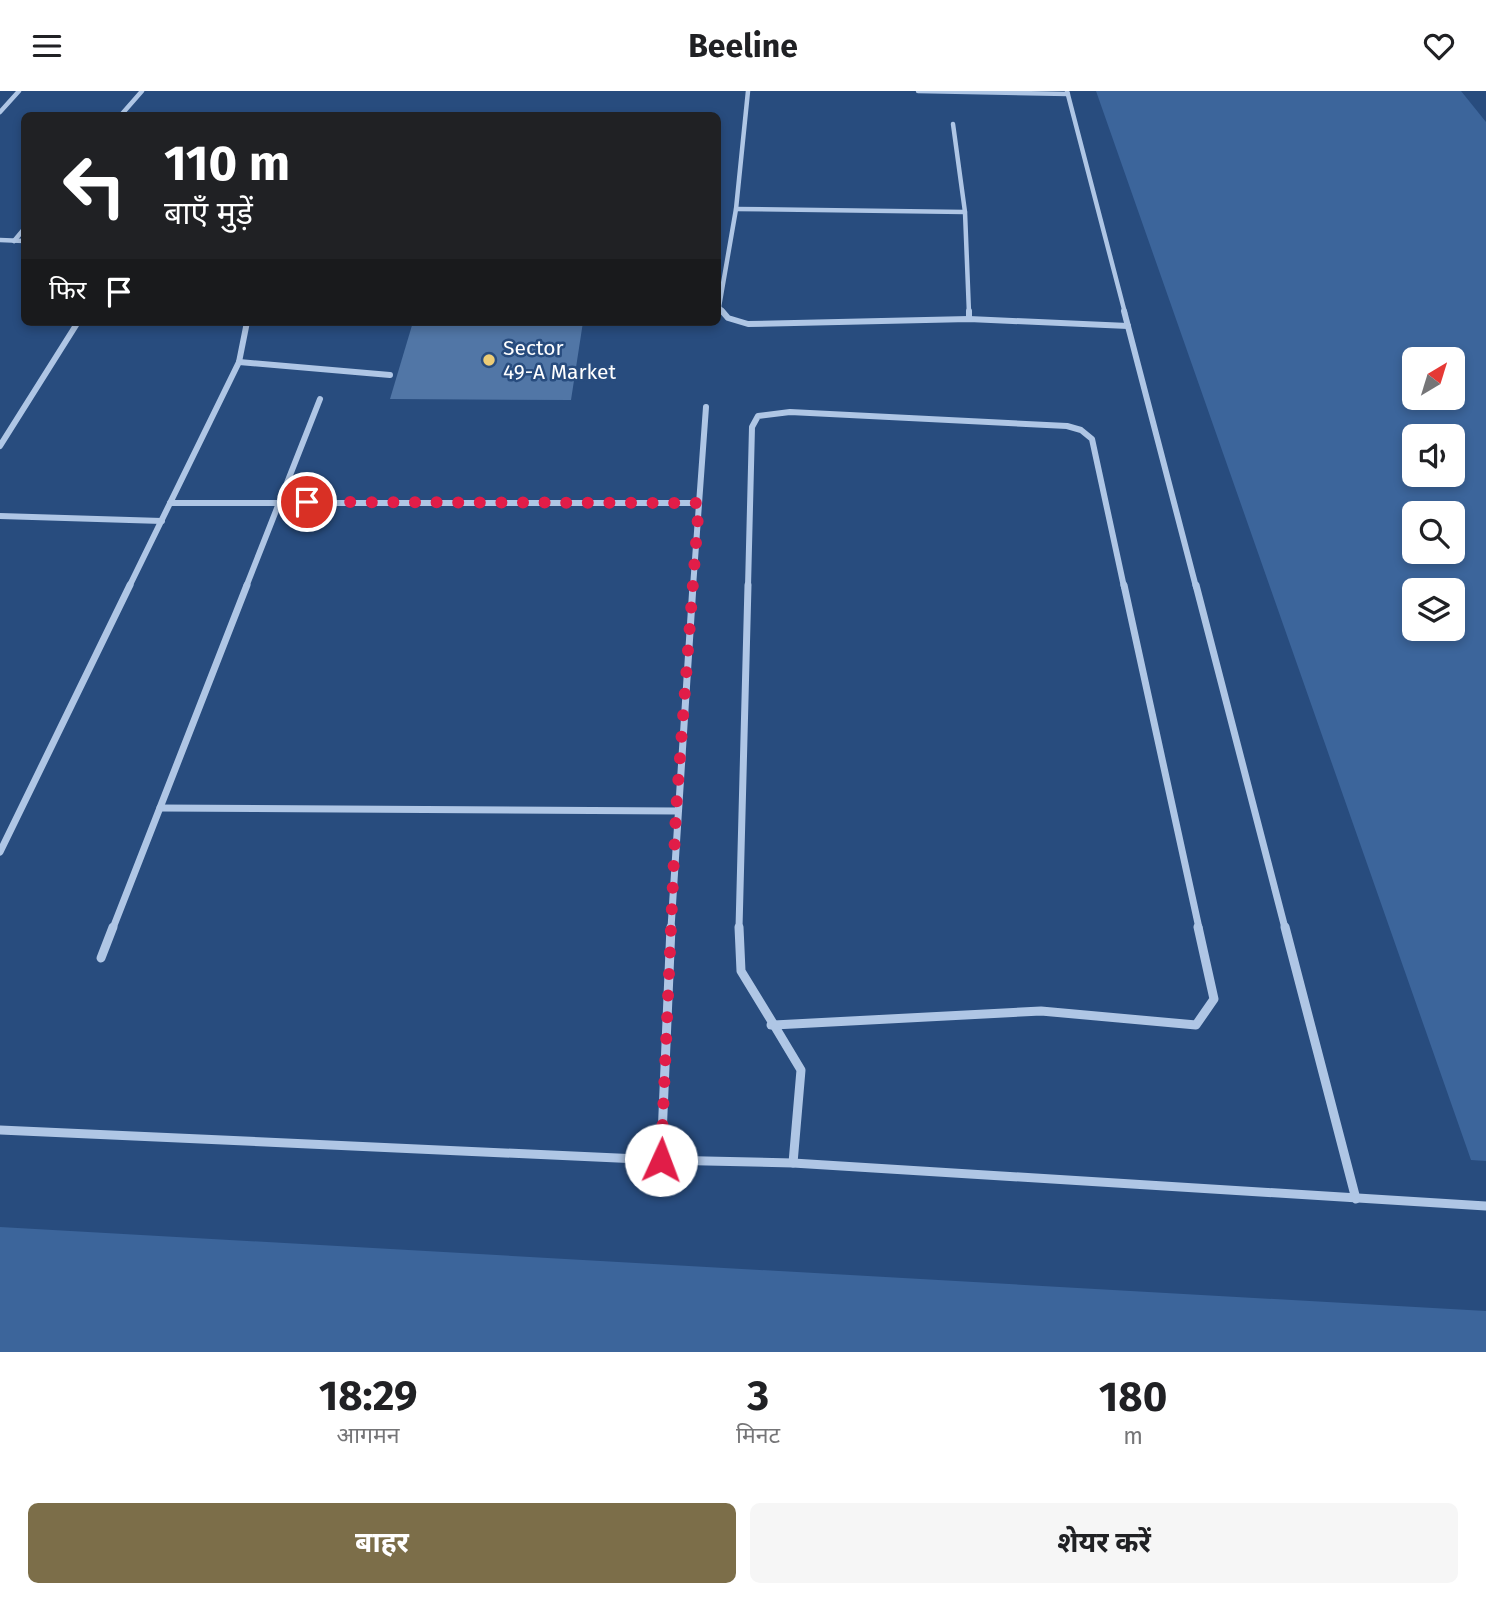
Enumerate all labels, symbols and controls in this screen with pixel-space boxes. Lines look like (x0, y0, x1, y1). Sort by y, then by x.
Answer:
icon: menu (28, 27, 66, 65)
text: Beeline (688, 27, 798, 65)
icon: heart (1420, 27, 1458, 65)
text: 110 m (164, 134, 290, 193)
icon: left (49, 140, 140, 231)
text: बाएँ मुड़ें (164, 194, 253, 232)
icon: arrive (100, 273, 138, 311)
text: फिर (49, 275, 86, 306)
place label: Sector 49-A Market (503, 335, 617, 385)
north arrow (1402, 347, 1465, 409)
map controls (1402, 347, 1465, 641)
marker: Sector 49-A Market (481, 352, 497, 368)
button: sound (1402, 424, 1465, 487)
pin (277, 472, 337, 532)
icon: arrive (288, 483, 326, 521)
button: search (1402, 501, 1465, 564)
button: layers (1402, 578, 1465, 641)
position arrow (624, 1123, 698, 1197)
text: 18:29 (319, 1371, 417, 1421)
text: 3 (747, 1371, 769, 1421)
text: 180 (1099, 1372, 1167, 1422)
text: आगमन (337, 1421, 400, 1449)
text: मिनट (736, 1421, 780, 1449)
text: m (1123, 1422, 1143, 1450)
button: बाहर (28, 1503, 736, 1583)
button: शेयर करें (750, 1503, 1458, 1583)

